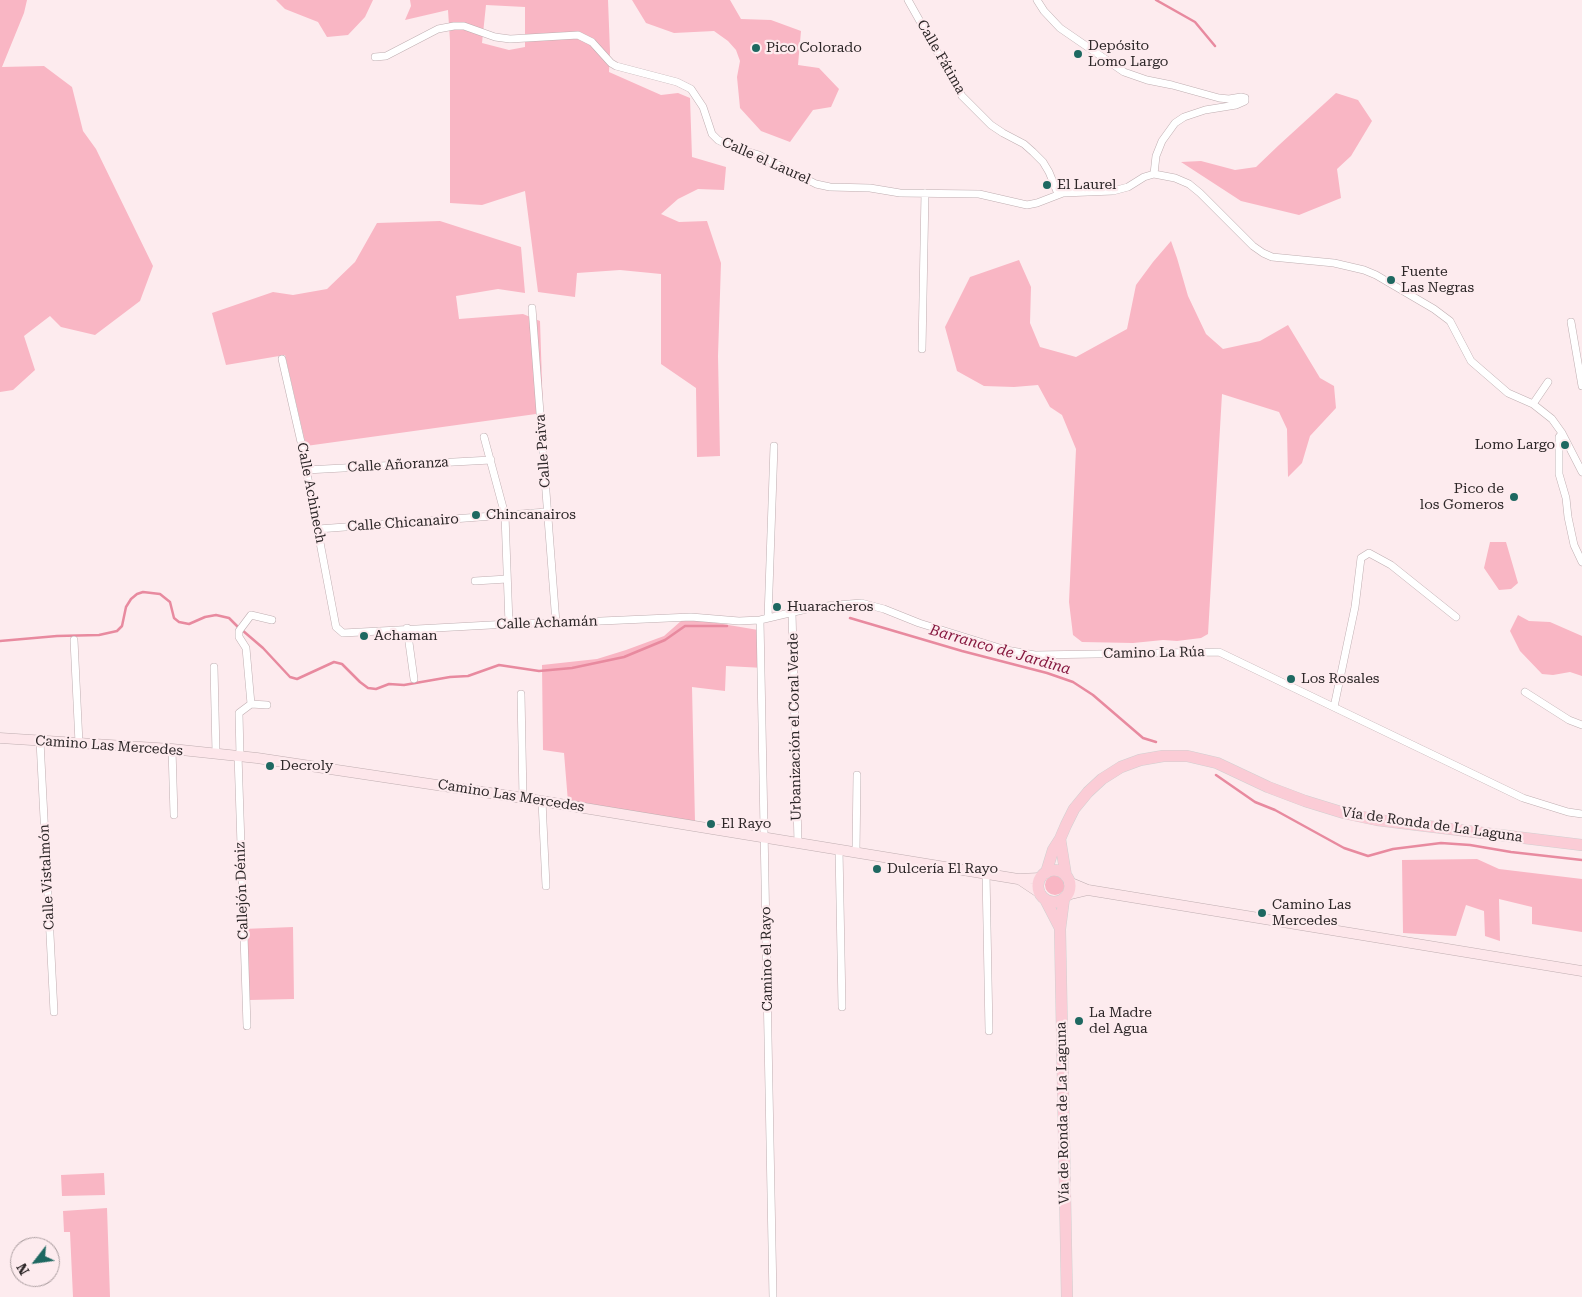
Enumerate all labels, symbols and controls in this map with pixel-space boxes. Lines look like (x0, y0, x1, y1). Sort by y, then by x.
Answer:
street label: Calle Fátima (913, 17, 969, 97)
place label: Depósito Lomo Largo (1088, 38, 1168, 70)
place label: Pico Colorado (766, 40, 862, 56)
marker: Pico Colorado (750, 42, 762, 54)
marker: Depósito Lomo Largo (1072, 48, 1084, 60)
street label: Calle el Laurel (719, 134, 813, 188)
place label: El Laurel (1057, 177, 1116, 193)
marker: El Laurel (1041, 179, 1053, 191)
place label: Fuente Las Negras (1401, 264, 1474, 296)
marker: Fuente Las Negras (1385, 274, 1397, 286)
street label: Calle Paiva (532, 414, 554, 488)
place label: Lomo Largo (1475, 437, 1555, 453)
marker: Lomo Largo (1559, 439, 1571, 451)
street label: Calle Achinech (293, 441, 329, 545)
street label: Calle Añoranza (347, 454, 449, 476)
place label: Pico de los Gomeros (1420, 481, 1504, 514)
marker: Pico de los Gomeros (1508, 491, 1520, 503)
place label: Chincanairos (486, 507, 576, 523)
marker: Chincanairos (470, 509, 482, 521)
street label: Calle Chicanairo (347, 511, 459, 535)
place label: Huaracheros (787, 599, 873, 615)
marker: Huaracheros (771, 601, 783, 613)
street label: Calle Achamán (496, 613, 598, 633)
water label: Barranco de Jardina (927, 621, 1073, 679)
place label: Achaman (374, 628, 438, 644)
marker: Achaman (358, 630, 370, 642)
street label: Urbanización el Coral Verde (785, 633, 805, 821)
street label: Camino La Rúa (1103, 644, 1205, 662)
place label: Los Rosales (1301, 671, 1379, 687)
marker: Los Rosales (1285, 673, 1297, 685)
street label: Camino Las Mercedes (35, 732, 183, 760)
place label: Decroly (280, 758, 333, 774)
marker: Decroly (264, 760, 276, 772)
street label: Camino Las Mercedes (437, 776, 585, 816)
street label: Vía de Ronda de La Laguna (1340, 804, 1524, 846)
place label: El Rayo (721, 816, 771, 832)
marker: El Rayo (705, 818, 717, 830)
street label: Calle Vistalmón (36, 824, 58, 930)
street label: Callejón Déniz (232, 842, 252, 940)
place label: Dulcería El Rayo (887, 861, 998, 877)
marker: Dulcería El Rayo (871, 863, 883, 875)
place label: Camino Las Mercedes (1272, 897, 1351, 930)
street label: Camino el Rayo (758, 906, 776, 1012)
marker: Camino Las Mercedes (1256, 907, 1268, 919)
place label: La Madre del Agua (1089, 1005, 1152, 1038)
marker: La Madre del Agua (1073, 1015, 1085, 1027)
street label: Vía de Ronda de La Laguna (1053, 1022, 1073, 1204)
north arrow (10, 1237, 60, 1287)
text: N (13, 1260, 32, 1278)

